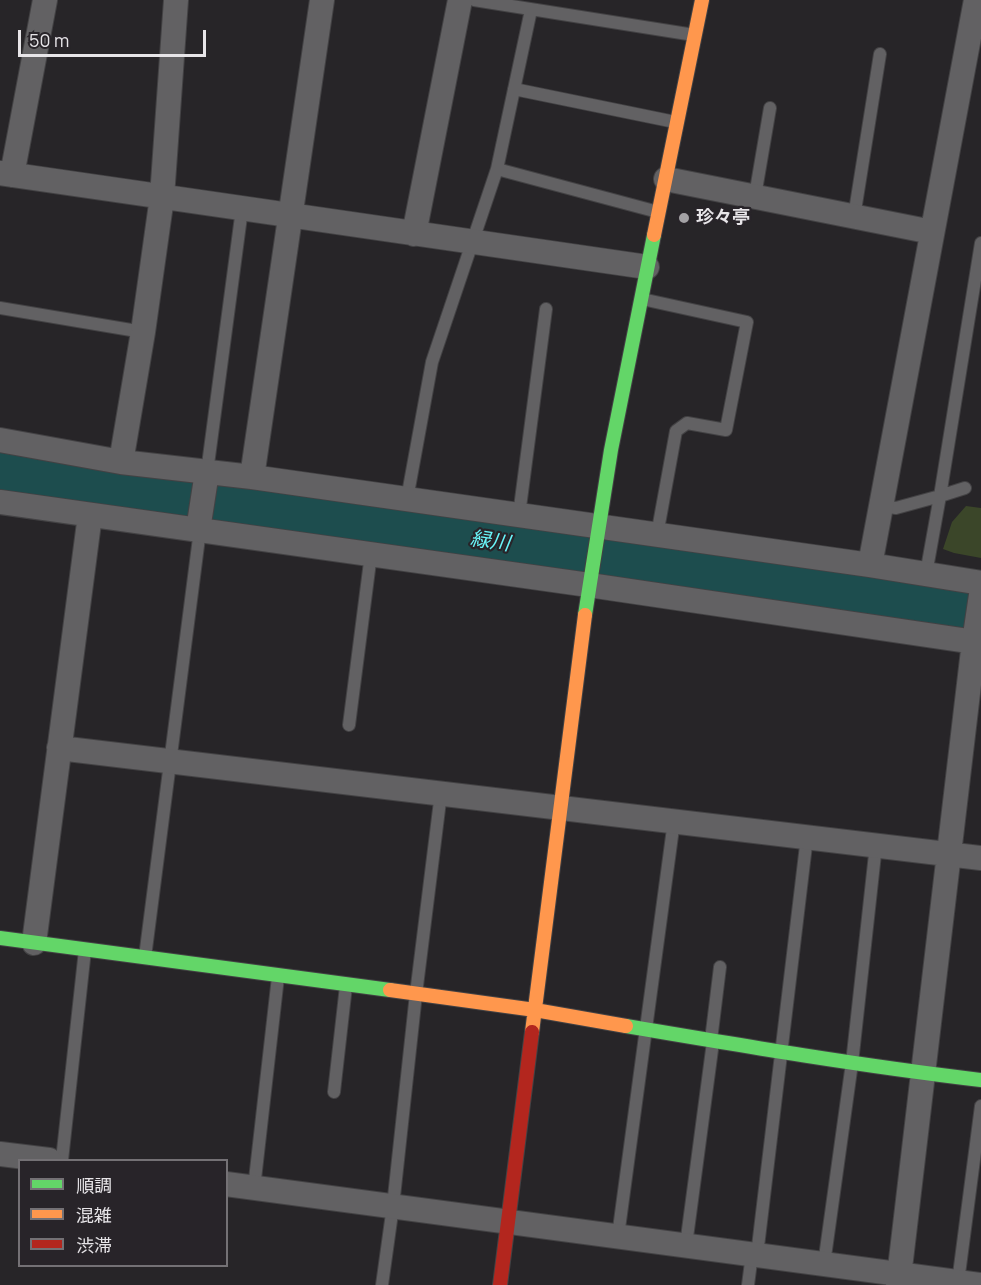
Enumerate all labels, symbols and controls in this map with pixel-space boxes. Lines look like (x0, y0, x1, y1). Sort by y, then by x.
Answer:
scale bar (21, 18, 208, 56)
text: 50 m (29, 28, 69, 52)
place label: 珍々亭 (696, 207, 750, 229)
marker: 珍々亭 (677, 211, 691, 225)
water label: 緑川 (469, 527, 511, 557)
legend (18, 1159, 228, 1267)
text: 順調 (76, 1173, 112, 1197)
text: 混雑 (76, 1203, 112, 1227)
text: 渋滞 (76, 1233, 112, 1257)

